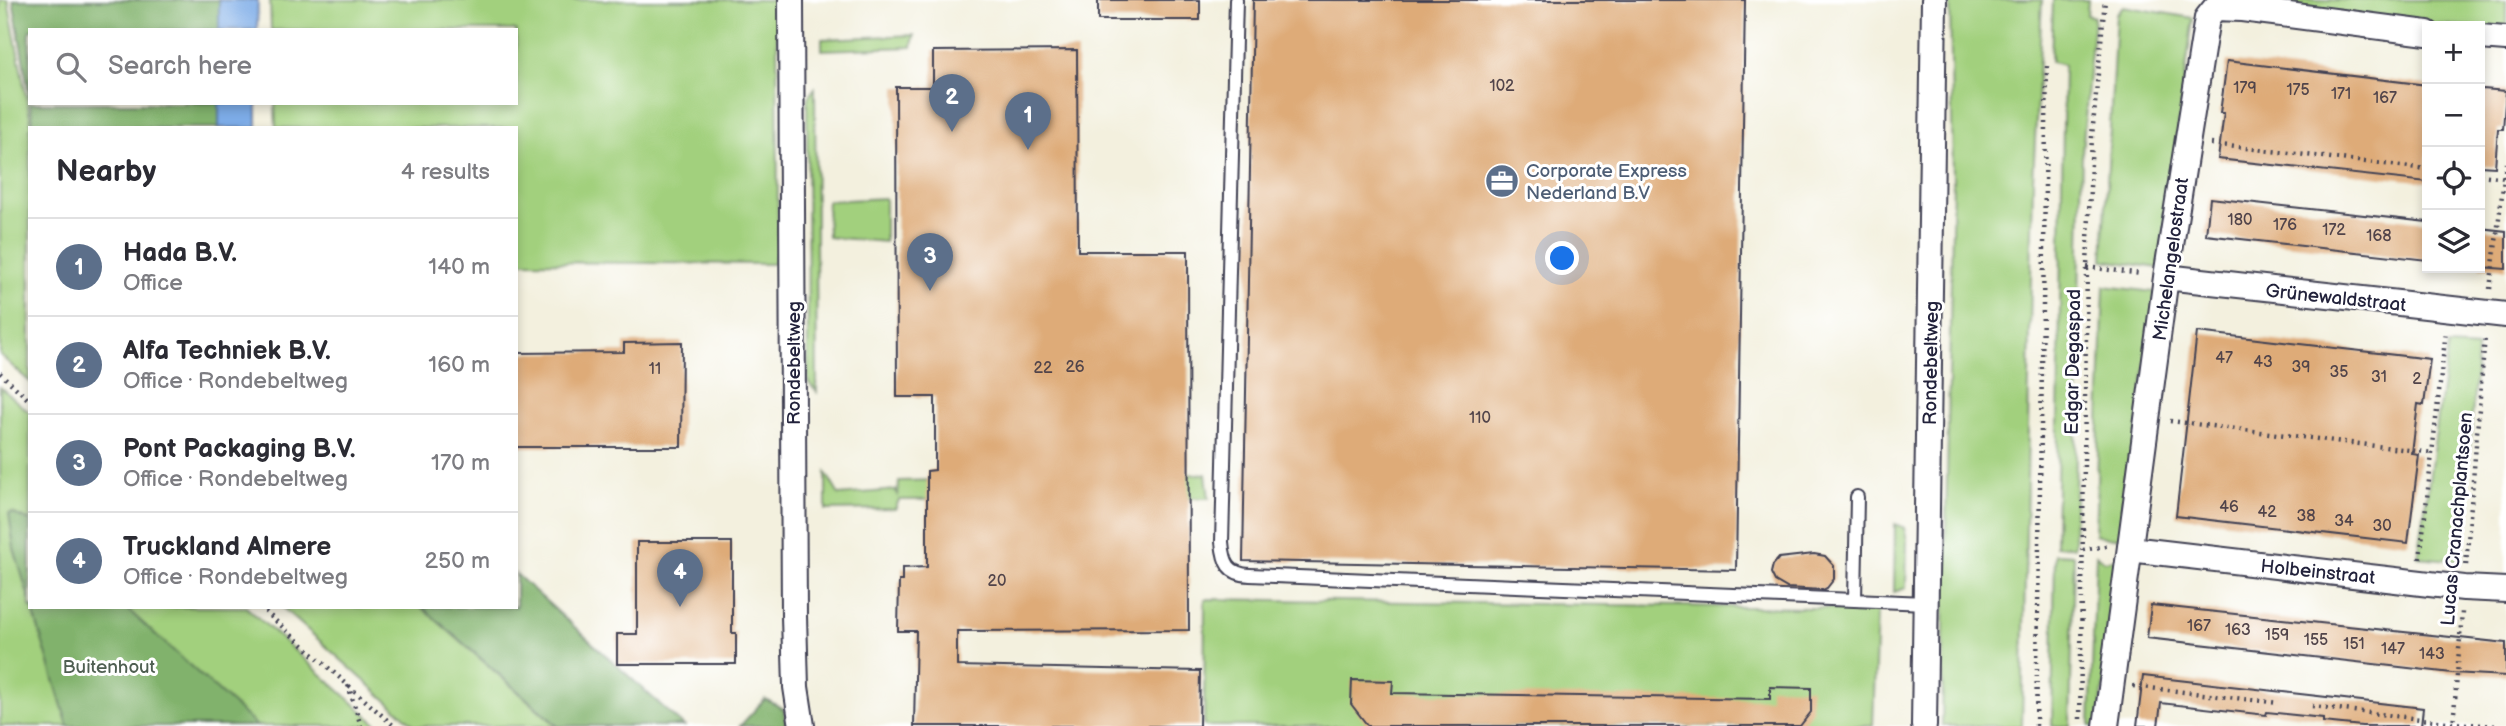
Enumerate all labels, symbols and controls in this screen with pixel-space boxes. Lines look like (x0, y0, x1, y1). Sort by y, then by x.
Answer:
map controls (2422, 21, 2485, 273)
button: + (2422, 21, 2485, 84)
search box (28, 28, 518, 105)
icon: search (52, 48, 90, 86)
text: Search here (108, 51, 252, 82)
pin: 2 (929, 74, 975, 132)
house number: 102 (1489, 77, 1515, 96)
house number: 179 (2233, 79, 2257, 98)
house number: 175 (2286, 81, 2310, 100)
button: − (2422, 84, 2485, 147)
house number: 171 (2331, 85, 2351, 104)
house number: 167 (2373, 89, 2397, 108)
pin: 1 (1005, 92, 1051, 150)
button: locate (2422, 147, 2485, 210)
text: Nearby (56, 154, 156, 190)
text: 4 results (401, 158, 490, 186)
place label: Corporate Express Nederland B.V (1526, 160, 1687, 205)
office icon: Corporate Express Nederland B.V (1483, 162, 1521, 200)
street label: Michelangelostraat (2149, 176, 2194, 342)
button: layers (2422, 210, 2485, 273)
house number: 180 (2228, 211, 2252, 230)
house number: 176 (2273, 216, 2297, 235)
house number: 172 (2322, 221, 2346, 240)
house number: 168 (2366, 227, 2392, 246)
pin: 3 (907, 233, 953, 291)
text: Hada B.V. (123, 238, 237, 269)
your location (1545, 241, 1579, 275)
text: 1 (74, 253, 84, 281)
text: 140 m (428, 253, 490, 281)
text: Office (123, 269, 183, 297)
street label: Grünewaldstraat (2264, 280, 2407, 317)
street label: Edgar Degaspad (2061, 289, 2086, 435)
street label: Rondebeltweg (783, 301, 806, 425)
street label: Rondebeltweg (1919, 301, 1944, 425)
text: Alfa Techniek B.V. (123, 336, 331, 367)
house number: 47 (2215, 349, 2233, 368)
text: 2 (72, 351, 86, 379)
text: 160 m (428, 351, 490, 379)
house number: 43 (2253, 353, 2273, 372)
house number: 26 (1065, 358, 1085, 377)
house number: 39 (2291, 358, 2311, 377)
house number: 22 (1034, 359, 1053, 378)
house number: 11 (649, 360, 661, 379)
house number: 35 (2329, 363, 2349, 382)
text: Office · Rondebeltweg (123, 367, 348, 395)
house number: 31 (2371, 368, 2387, 387)
house number: 2 (2412, 370, 2422, 389)
house number: 110 (1469, 409, 1491, 428)
street label: Lucas Cranachplantsoen (2437, 411, 2478, 627)
text: Pont Packaging B.V. (123, 434, 356, 465)
text: 3 (72, 449, 86, 477)
text: 170 m (431, 449, 490, 477)
text: Office · Rondebeltweg (123, 465, 348, 493)
house number: 46 (2219, 498, 2239, 517)
house number: 42 (2257, 503, 2277, 522)
house number: 38 (2296, 507, 2316, 526)
house number: 34 (2334, 512, 2354, 531)
house number: 30 (2372, 517, 2392, 536)
text: Truckland Almere (123, 532, 331, 563)
text: 4 (72, 547, 86, 575)
text: 250 m (424, 547, 490, 575)
pin: 4 (657, 549, 703, 607)
street label: Holbeinstraat (2259, 555, 2376, 590)
text: Office · Rondebeltweg (123, 563, 348, 591)
house number: 20 (988, 572, 1006, 591)
house number: 167 (2187, 617, 2211, 636)
house number: 163 (2225, 621, 2251, 640)
house number: 159 (2265, 626, 2289, 645)
house number: 155 (2304, 631, 2328, 650)
house number: 151 (2343, 635, 2365, 654)
house number: 147 (2381, 640, 2405, 659)
house number: 143 (2419, 645, 2445, 664)
park label: Buitenhout (63, 656, 156, 679)

